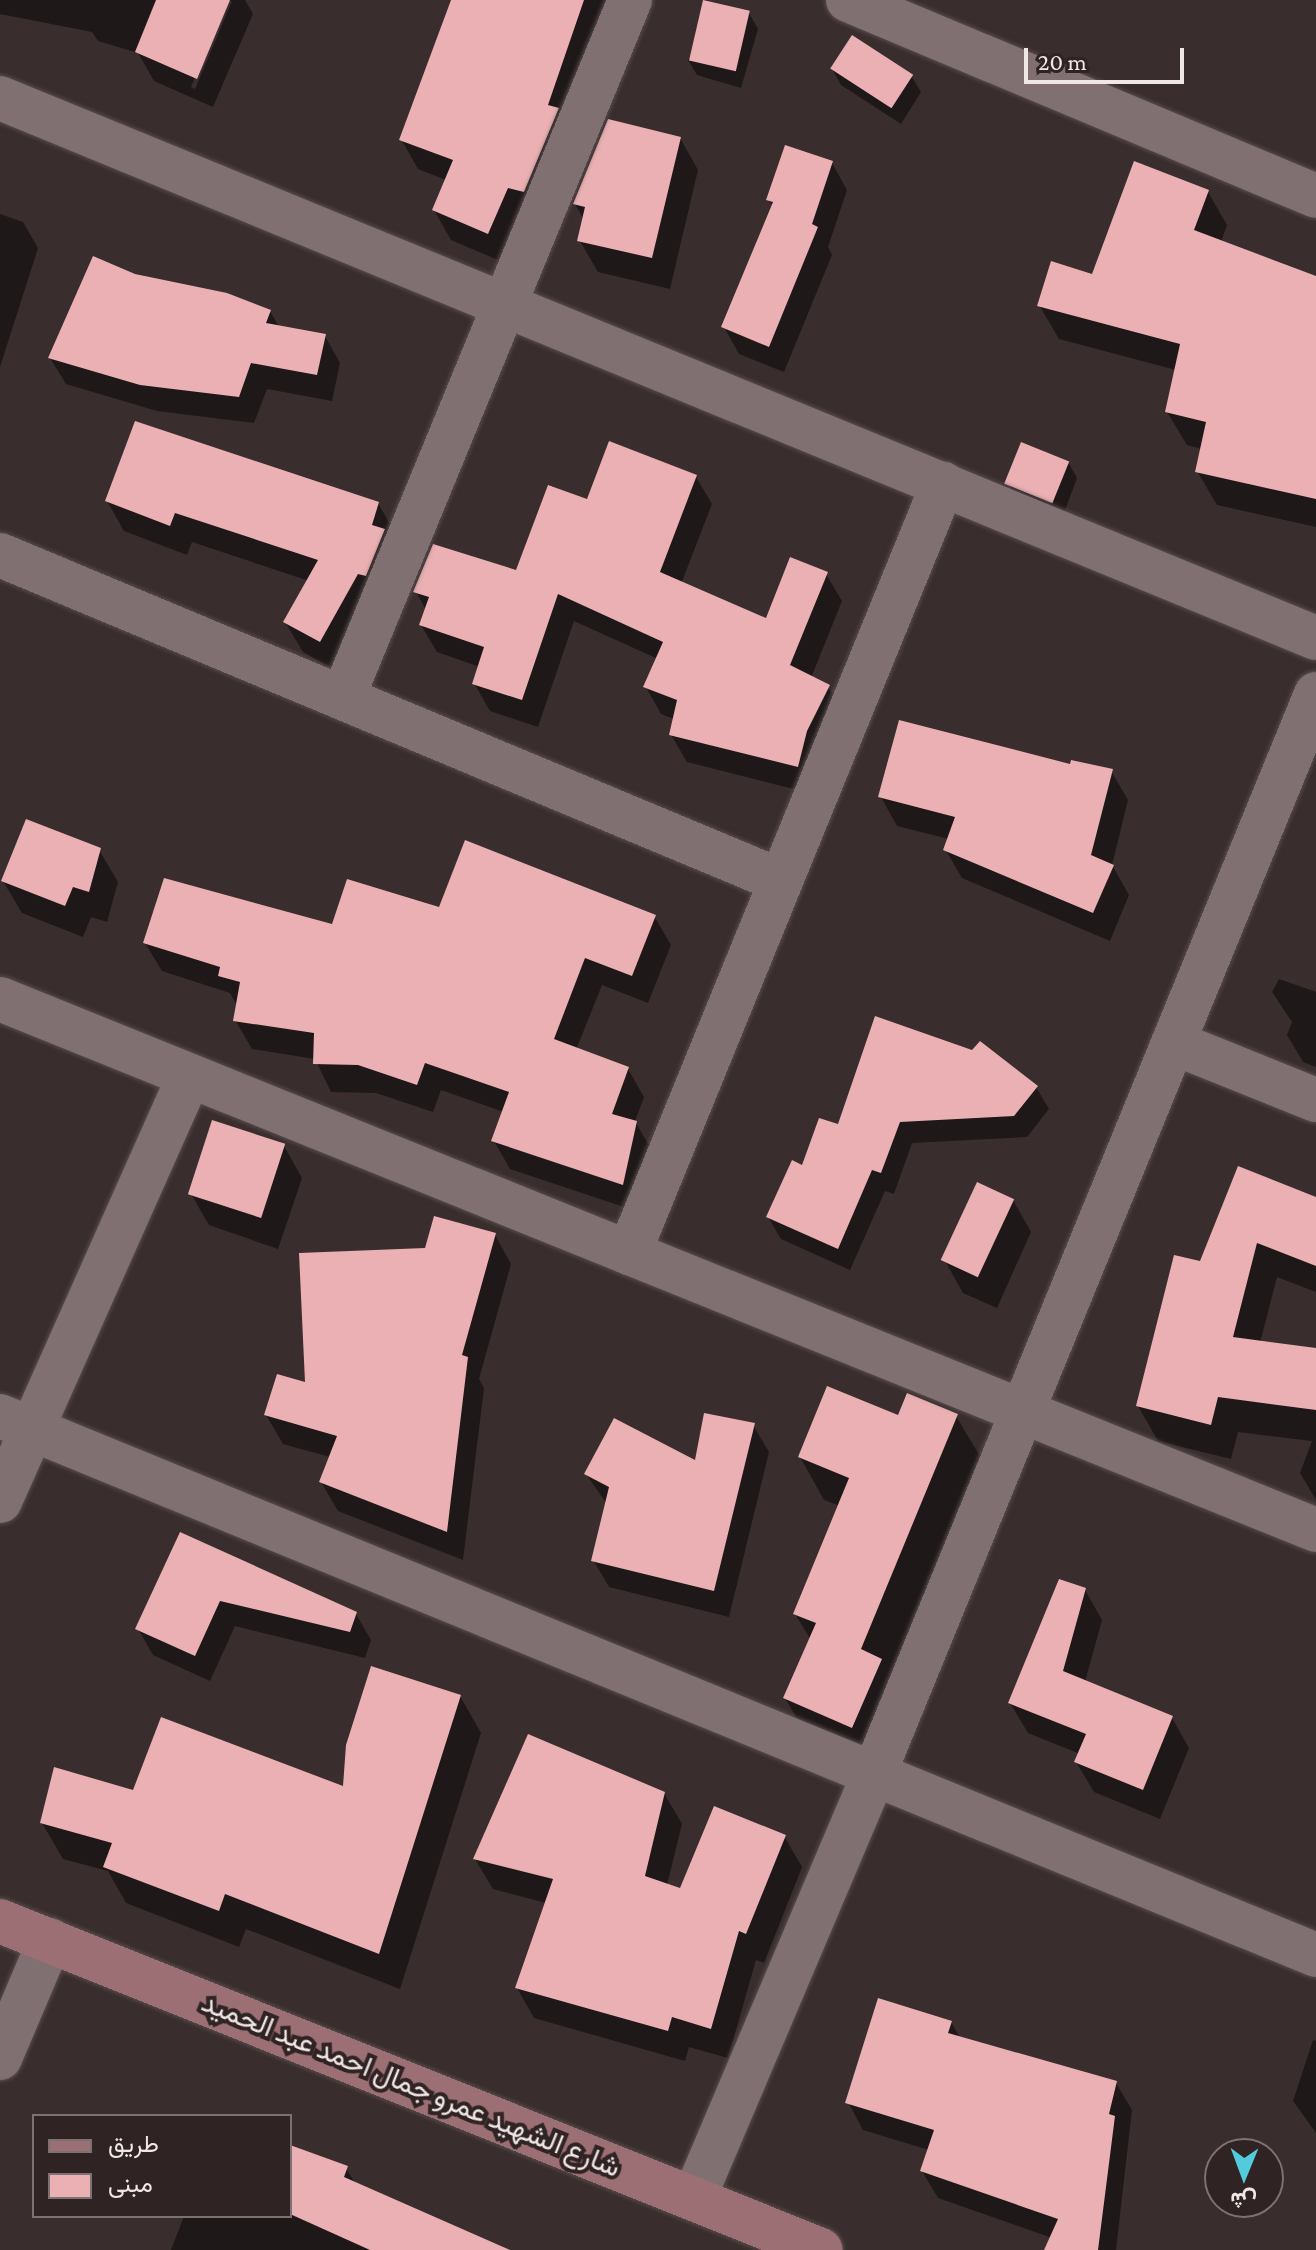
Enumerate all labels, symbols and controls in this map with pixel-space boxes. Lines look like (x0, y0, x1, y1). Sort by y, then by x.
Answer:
scale bar (1028, 32, 1188, 82)
text: 20 m (1038, 48, 1087, 75)
street label: شارع الشهيد عمرو جمال احمد عبد الحميد (197, 1985, 625, 2185)
legend (32, 2114, 292, 2218)
text: طريق (108, 2130, 159, 2157)
north arrow (1204, 2138, 1284, 2218)
text: مبنى (108, 2170, 153, 2197)
text: ش (1230, 2188, 1257, 2213)

